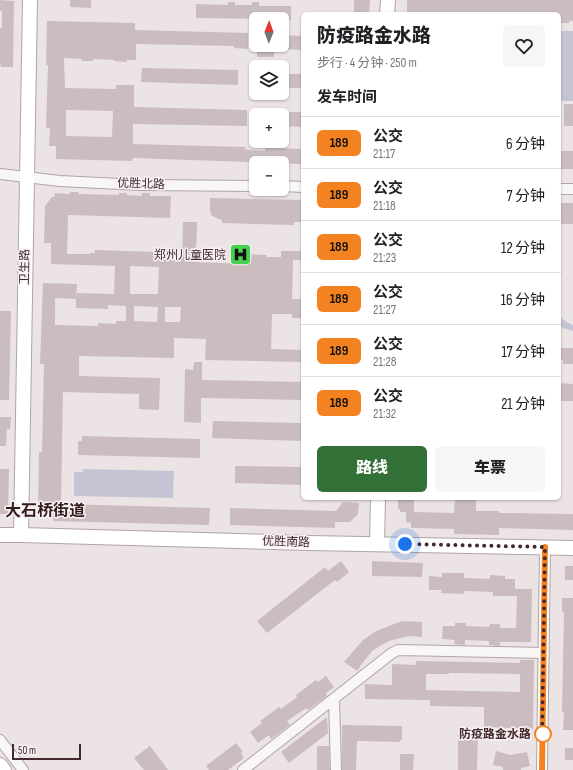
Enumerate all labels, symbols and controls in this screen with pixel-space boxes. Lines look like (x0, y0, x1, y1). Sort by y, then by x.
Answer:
north arrow (249, 12, 289, 52)
map controls (249, 12, 289, 196)
text: 防疫路金水路 (317, 25, 431, 48)
button: heart (503, 25, 545, 67)
text: 步行 · 4 分钟 · 250 m (317, 55, 417, 71)
button: layers (249, 60, 289, 100)
text: 发车时间 (317, 88, 377, 107)
button: + (249, 108, 289, 148)
text: 公交 (373, 127, 403, 146)
text: 189 (330, 134, 348, 151)
text: 6 分钟 (506, 135, 545, 154)
text: 21:17 (373, 146, 395, 162)
button: − (249, 156, 289, 196)
street label: 优胜北路 (117, 176, 165, 192)
text: 公交 (373, 179, 403, 198)
text: 189 (330, 186, 348, 203)
text: 7 分钟 (507, 187, 545, 206)
text: 21:18 (373, 198, 396, 214)
text: 公交 (373, 231, 403, 250)
text: 189 (330, 238, 348, 255)
text: 12 分钟 (501, 239, 545, 258)
hospital icon: 郑州儿童医院 (228, 242, 254, 268)
place label: 郑州儿童医院 (154, 248, 226, 263)
street label: 卫生路 (17, 249, 33, 285)
text: 21:23 (373, 250, 396, 266)
text: 公交 (373, 283, 403, 302)
text: 189 (330, 290, 348, 307)
text: 16 分钟 (501, 291, 545, 310)
text: 21:27 (373, 302, 396, 318)
text: 公交 (373, 335, 403, 354)
text: 189 (330, 342, 348, 359)
text: 17 分钟 (501, 343, 545, 362)
text: 21:28 (373, 354, 396, 370)
text: 公交 (373, 387, 403, 406)
text: 189 (330, 394, 348, 411)
text: 21 分钟 (501, 395, 545, 414)
text: 21:32 (373, 406, 396, 422)
button: 路线 (317, 446, 427, 492)
button: 车票 (435, 446, 545, 492)
district label: 大石桥街道 (5, 502, 85, 521)
street label: 优胜南路 (262, 534, 310, 550)
your location (395, 534, 415, 554)
marker: 防疫路金水路 (534, 725, 552, 743)
place label: 防疫路金水路 (459, 727, 531, 742)
scale bar (12, 742, 81, 761)
text: 50 m (18, 744, 36, 757)

